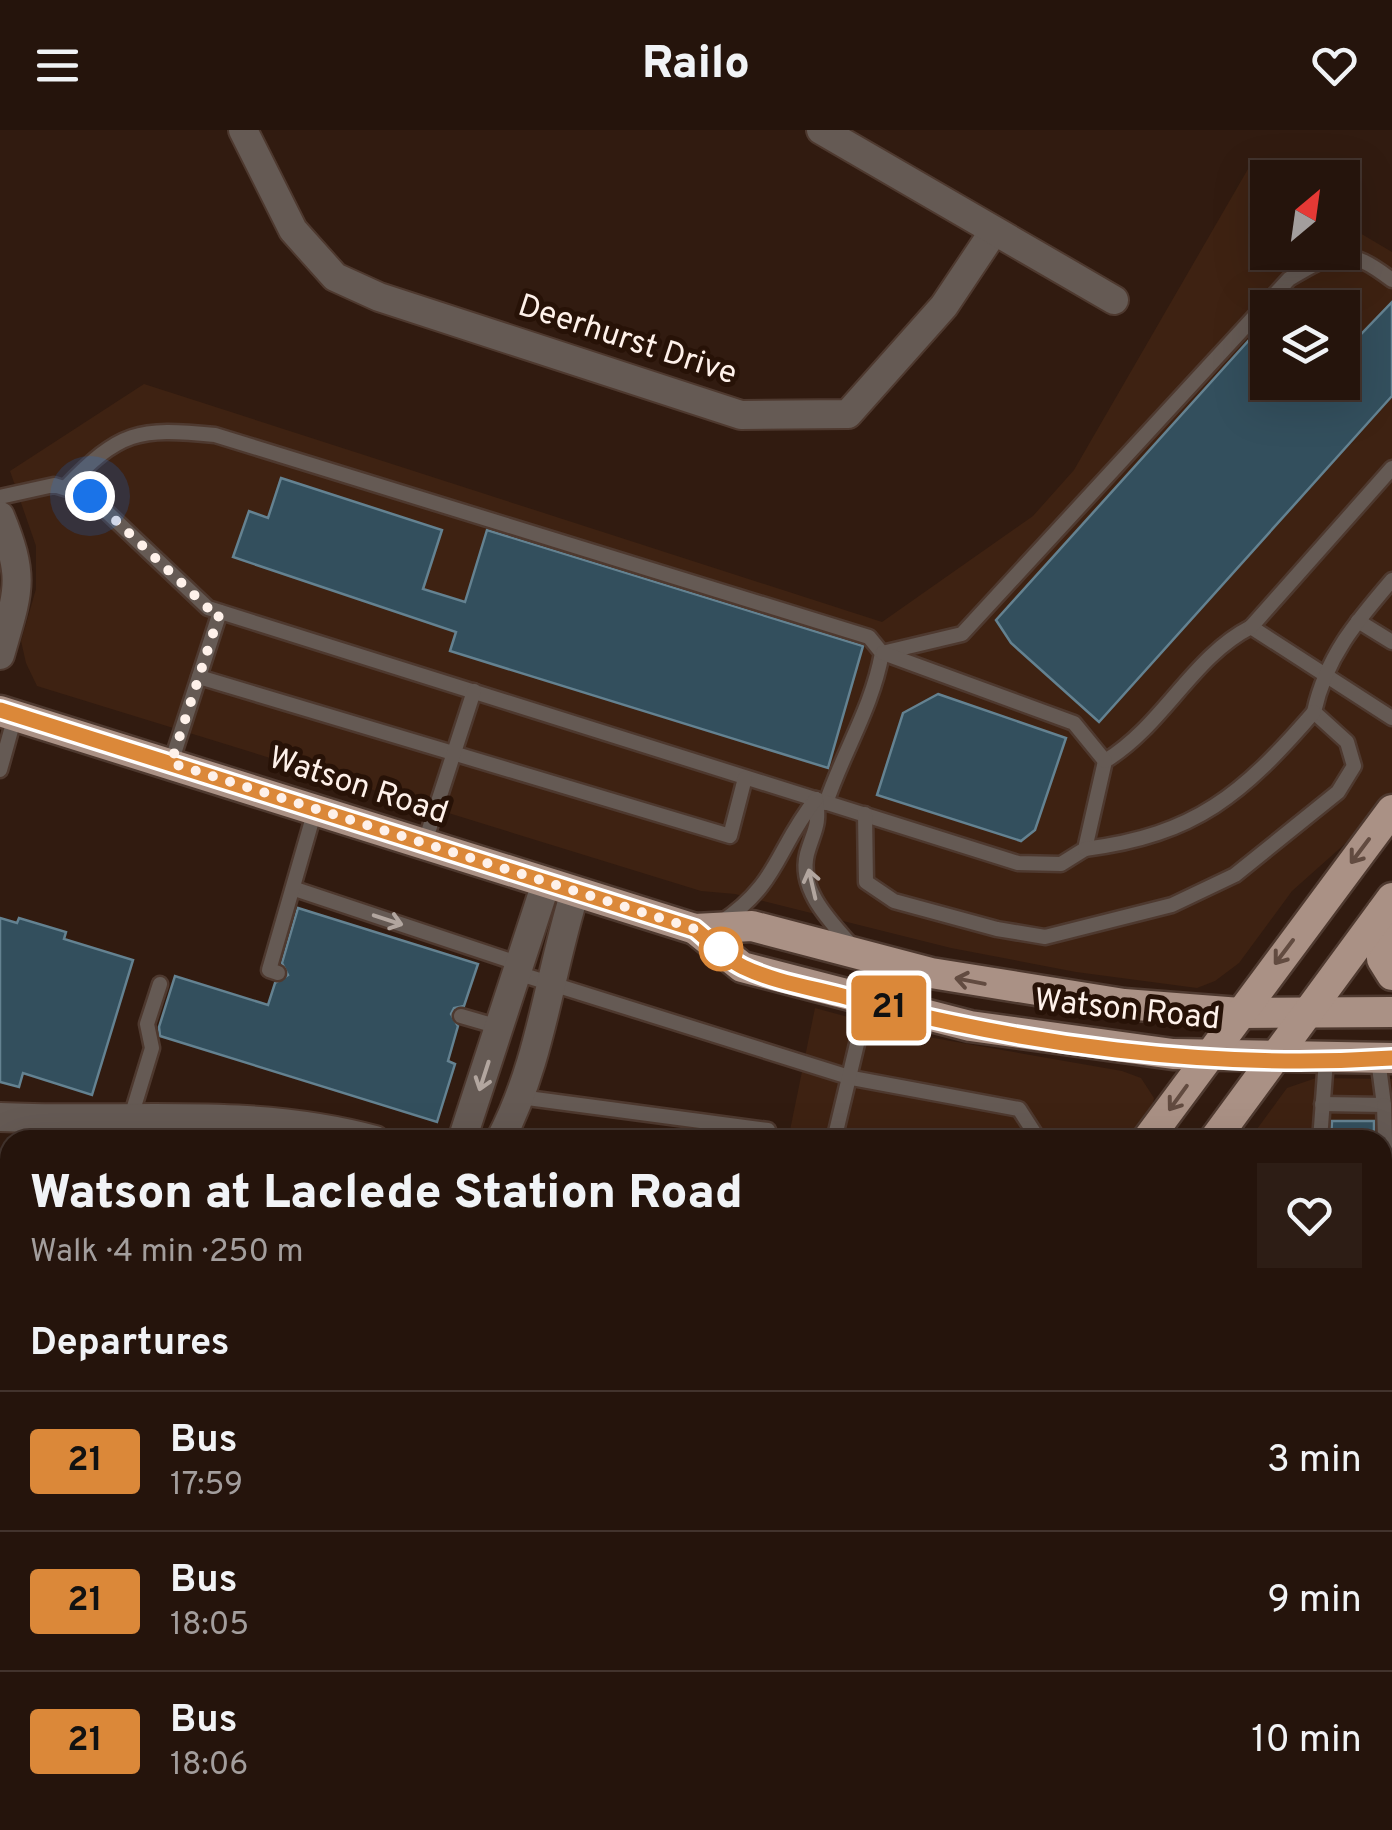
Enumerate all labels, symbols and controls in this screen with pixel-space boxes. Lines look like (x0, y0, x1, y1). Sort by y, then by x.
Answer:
text: Railo (642, 37, 750, 94)
icon: menu (30, 38, 85, 93)
icon: heart (1307, 38, 1362, 93)
north arrow (1250, 160, 1360, 270)
map controls (1250, 160, 1360, 400)
street label: Deerhurst Drive (513, 287, 741, 395)
button: layers (1250, 290, 1360, 400)
your location (65, 471, 115, 521)
street label: Watson Road (263, 739, 453, 835)
one-way arrow (1350, 837, 1371, 864)
one-way arrow (802, 869, 820, 901)
one-way arrow (371, 913, 403, 931)
unlabelled marker (700, 928, 742, 970)
one-way arrow (1273, 938, 1294, 965)
one-way arrow (955, 971, 987, 990)
line badge: 21 (844, 976, 934, 1040)
street label: Watson Road (1032, 981, 1222, 1041)
text: 21 (871, 986, 907, 1030)
one-way arrow (474, 1059, 492, 1091)
one-way arrow (1167, 1084, 1188, 1111)
button: heart (1257, 1163, 1362, 1268)
text: Watson at Laclede Station Road (30, 1165, 743, 1225)
text: Walk · 4 min · 250 m (30, 1233, 304, 1273)
text: Departures (30, 1320, 230, 1369)
text: Bus (170, 1417, 237, 1466)
text: 3 min (1267, 1437, 1362, 1486)
text: 21 (67, 1439, 103, 1483)
text: 17:59 (170, 1466, 243, 1506)
text: Bus (170, 1557, 237, 1606)
text: 9 min (1267, 1577, 1362, 1626)
text: 21 (67, 1579, 103, 1623)
text: 18:05 (170, 1606, 249, 1646)
text: Bus (170, 1697, 237, 1746)
text: 10 min (1251, 1717, 1362, 1766)
text: 21 (67, 1719, 103, 1763)
text: 18:06 (170, 1746, 248, 1786)

